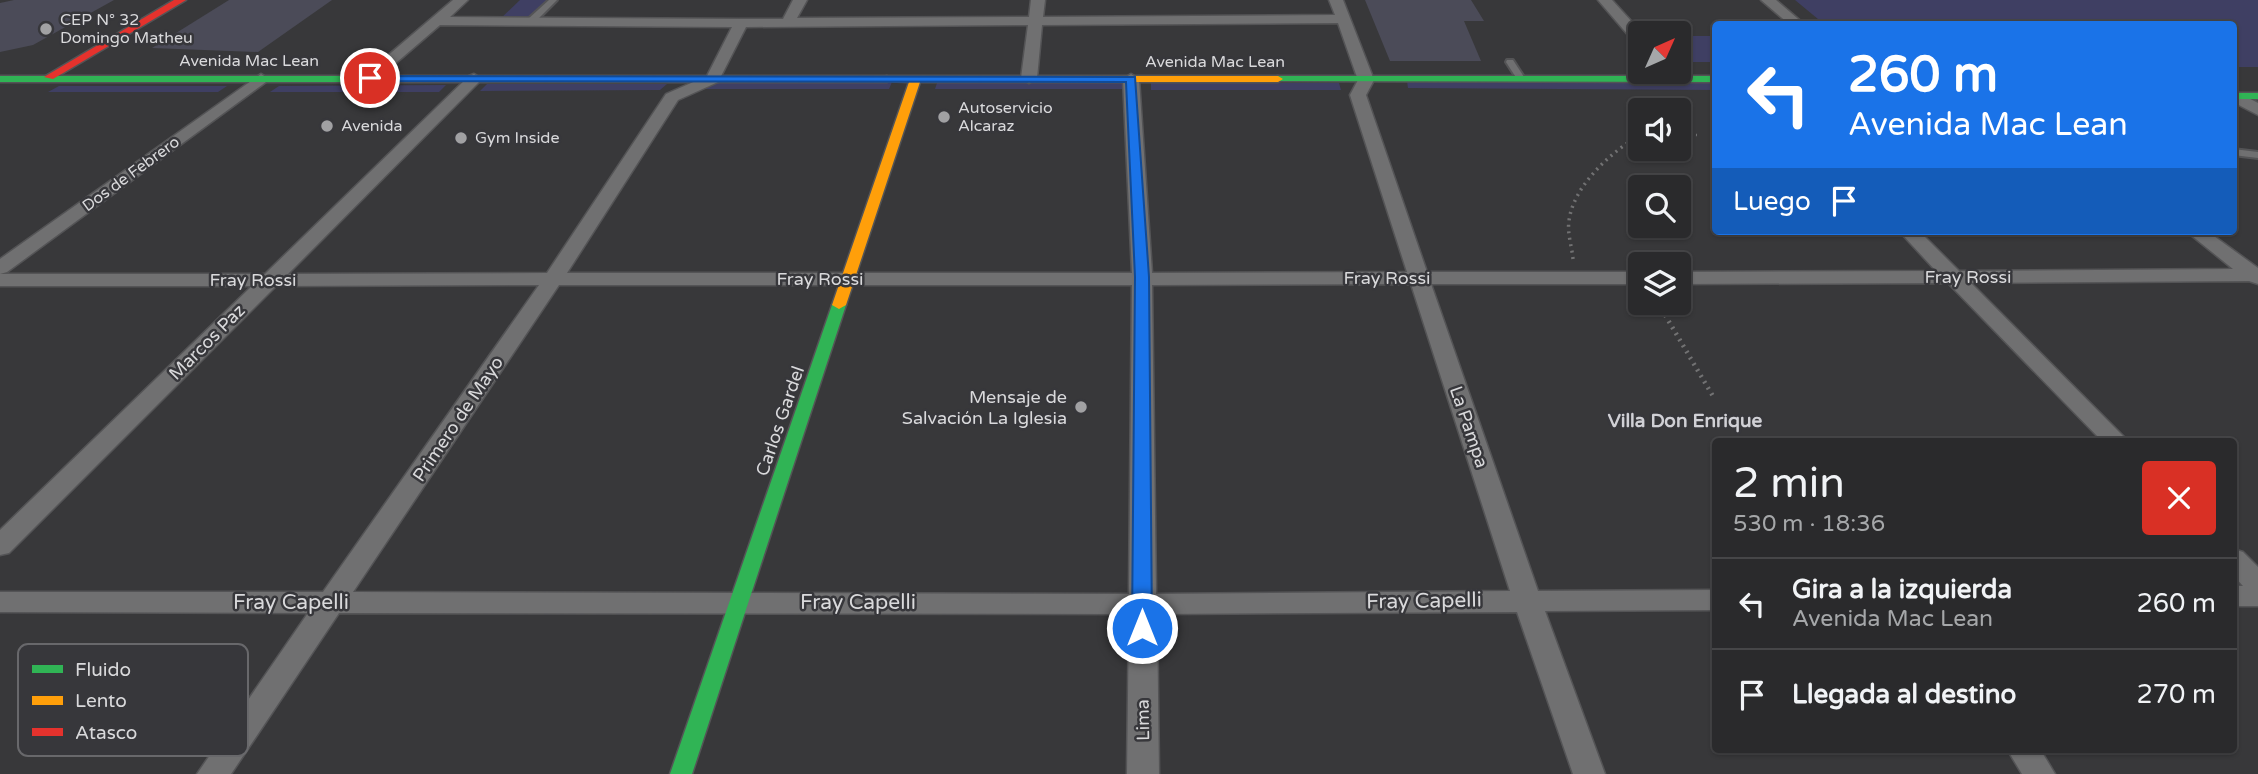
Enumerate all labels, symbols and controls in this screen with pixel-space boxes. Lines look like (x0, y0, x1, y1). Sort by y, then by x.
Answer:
place label: CEP N° 32 Domingo Matheu (60, 10, 193, 48)
marker: CEP N° 32 Domingo Matheu (38, 21, 54, 37)
north arrow (1628, 21, 1690, 84)
map controls (1628, 21, 1691, 315)
text: 260 m (1848, 46, 1998, 105)
pin (340, 48, 400, 108)
icon: left (1733, 49, 1824, 140)
street label: Avenida Mac Lean (179, 51, 319, 71)
street label: Avenida Mac Lean (1145, 52, 1285, 72)
icon: arrive (351, 59, 389, 97)
place label: Autoservicio Alcaraz (958, 98, 1053, 136)
button: sound (1628, 98, 1691, 161)
text: Avenida Mac Lean (1848, 106, 2128, 144)
marker: Autoservicio Alcaraz (936, 109, 952, 125)
place label: Avenida (341, 116, 403, 136)
marker: Avenida (319, 118, 335, 134)
place label: Gym Inside (475, 128, 560, 148)
marker: Gym Inside (453, 130, 469, 146)
street label: Dos de Febrero (78, 132, 184, 216)
button: search (1628, 175, 1691, 238)
icon: arrive (1825, 182, 1863, 220)
text: Luego (1733, 186, 1811, 217)
button: layers (1628, 252, 1691, 315)
street label: Fray Rossi (1924, 266, 2012, 288)
street label: Fray Rossi (1343, 267, 1431, 289)
street label: Fray Rossi (776, 268, 864, 290)
street label: Fray Rossi (209, 269, 297, 291)
street label: Marcos Paz (164, 299, 250, 385)
street label: Primero de Mayo (408, 352, 508, 486)
street label: Carlos Gardel (751, 363, 809, 479)
street label: La Pampa (1445, 383, 1493, 471)
place label: Mensaje de Salvación La Iglesia (902, 386, 1067, 429)
marker: Mensaje de Salvación La Iglesia (1073, 399, 1089, 415)
district label: Villa Don Enrique (1608, 410, 1763, 433)
text: 2 min (1733, 458, 1845, 509)
button: close (2142, 461, 2216, 535)
text: 530 m · 18:36 (1733, 510, 1885, 538)
text: Gira a la izquierda (1792, 574, 2012, 605)
icon: left (1733, 585, 1771, 623)
street label: Fray Capelli (1366, 587, 1482, 615)
text: 260 m (2136, 588, 2216, 619)
street label: Fray Capelli (233, 590, 349, 615)
street label: Fray Capelli (800, 590, 916, 615)
position arrow (1105, 591, 1179, 665)
text: Avenida Mac Lean (1792, 605, 1993, 633)
legend (18, 644, 248, 756)
text: Fluido (75, 659, 131, 681)
icon: arrive (1733, 676, 1771, 714)
text: Llegada al destino (1792, 679, 2016, 710)
text: 270 m (2136, 679, 2216, 710)
text: Lento (75, 690, 127, 712)
street label: Lima (1132, 699, 1154, 741)
text: Atasco (75, 722, 137, 744)

